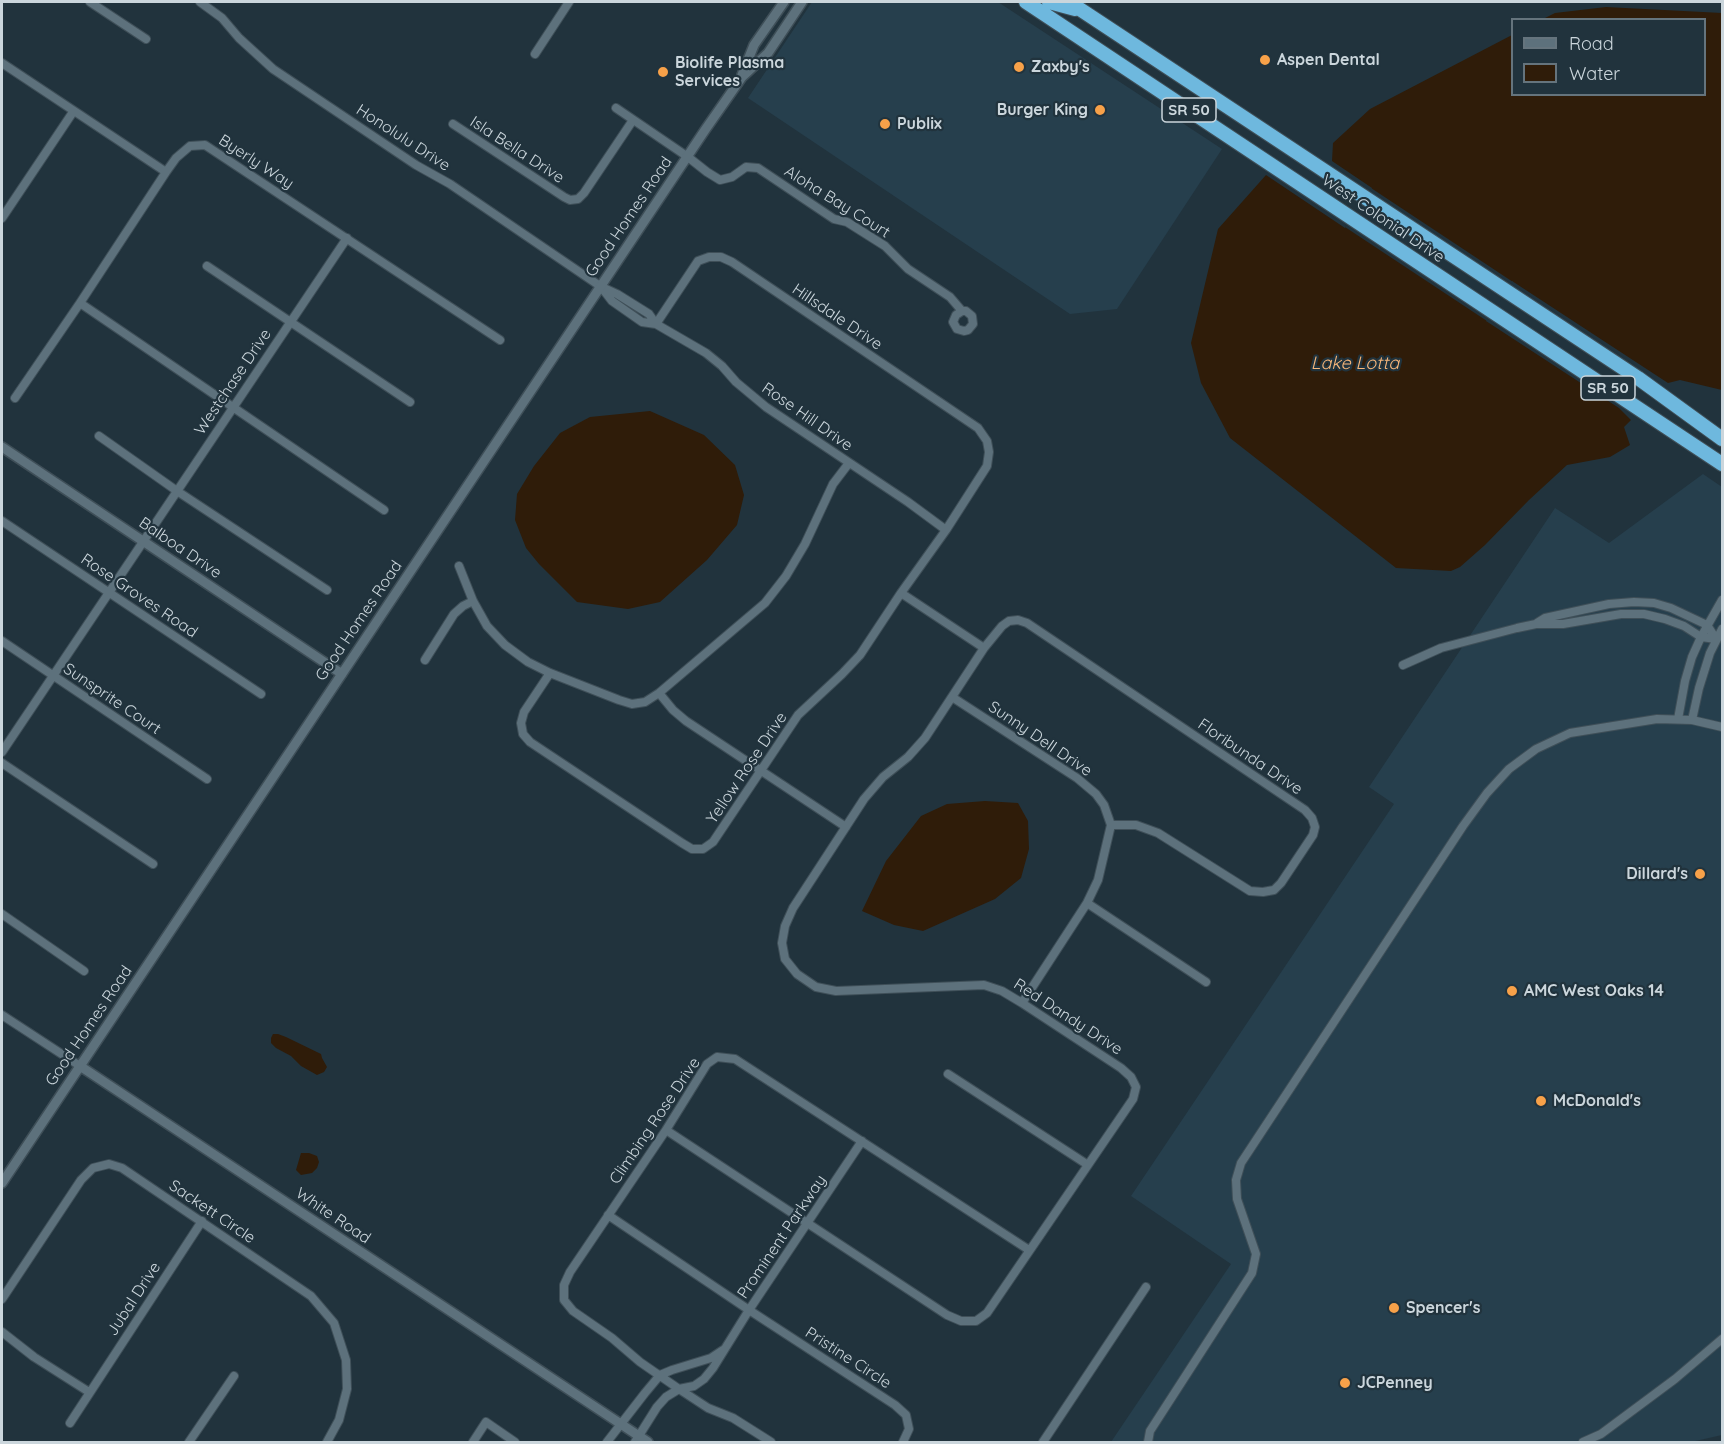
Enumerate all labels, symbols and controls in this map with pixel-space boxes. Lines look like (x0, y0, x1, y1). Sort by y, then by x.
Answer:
legend (1511, 18, 1706, 96)
text: Road (1569, 32, 1614, 55)
place label: Aspen Dental (1277, 50, 1380, 70)
place label: Biolife Plasma Services (675, 53, 784, 91)
marker: Aspen Dental (1258, 53, 1272, 67)
place label: Zaxby's (1031, 57, 1090, 77)
marker: Zaxby's (1012, 60, 1026, 74)
text: Water (1569, 62, 1620, 85)
marker: Biolife Plasma Services (656, 65, 670, 79)
road number: SR 50 (1162, 98, 1216, 122)
street label: Honolulu Drive (352, 100, 454, 176)
place label: Burger King (997, 100, 1088, 120)
marker: Burger King (1093, 103, 1107, 117)
street label: Isla Bella Drive (466, 112, 568, 188)
place label: Publix (897, 114, 942, 134)
marker: Publix (878, 117, 892, 131)
street label: Byerly Way (215, 131, 297, 193)
street label: Good Homes Road (582, 153, 676, 281)
street label: Aloha Bay Court (781, 162, 893, 242)
street label: West Colonial Drive (1318, 171, 1448, 267)
street label: Hillsdale Drive (788, 280, 886, 354)
street label: Westchase Drive (190, 325, 276, 439)
water label: Lake Lotta (1311, 353, 1399, 375)
road number: SR 50 (1581, 376, 1635, 400)
street label: Rose Hill Drive (758, 379, 856, 455)
street label: Balboa Drive (135, 513, 225, 583)
street label: Rose Groves Road (77, 550, 201, 642)
street label: Good Homes Road (312, 557, 406, 685)
street label: Sunsprite Court (60, 659, 164, 739)
street label: Sunny Dell Drive (985, 697, 1095, 781)
street label: Yellow Rose Drive (703, 709, 791, 827)
street label: Floribunda Drive (1194, 715, 1306, 799)
place label: Dillard's (1626, 864, 1688, 884)
marker: Dillard's (1693, 867, 1707, 881)
street label: Good Homes Road (42, 962, 136, 1090)
street label: Red Dandy Drive (1010, 975, 1126, 1059)
place label: AMC West Oaks 14 (1524, 981, 1664, 1001)
marker: AMC West Oaks 14 (1505, 984, 1519, 998)
street label: Climbing Rose Drive (605, 1054, 705, 1188)
place label: McDonald's (1553, 1091, 1641, 1111)
marker: McDonald's (1534, 1094, 1548, 1108)
street label: Prominent Parkway (733, 1171, 831, 1303)
street label: Sackett Circle (165, 1176, 259, 1248)
street label: White Road (292, 1184, 374, 1248)
street label: Jubal Drive (103, 1258, 165, 1340)
place label: Spencer's (1406, 1298, 1480, 1318)
marker: Spencer's (1387, 1301, 1401, 1315)
street label: Pristine Circle (801, 1323, 895, 1393)
place label: JCPenney (1357, 1373, 1433, 1393)
marker: JCPenney (1338, 1376, 1352, 1390)

